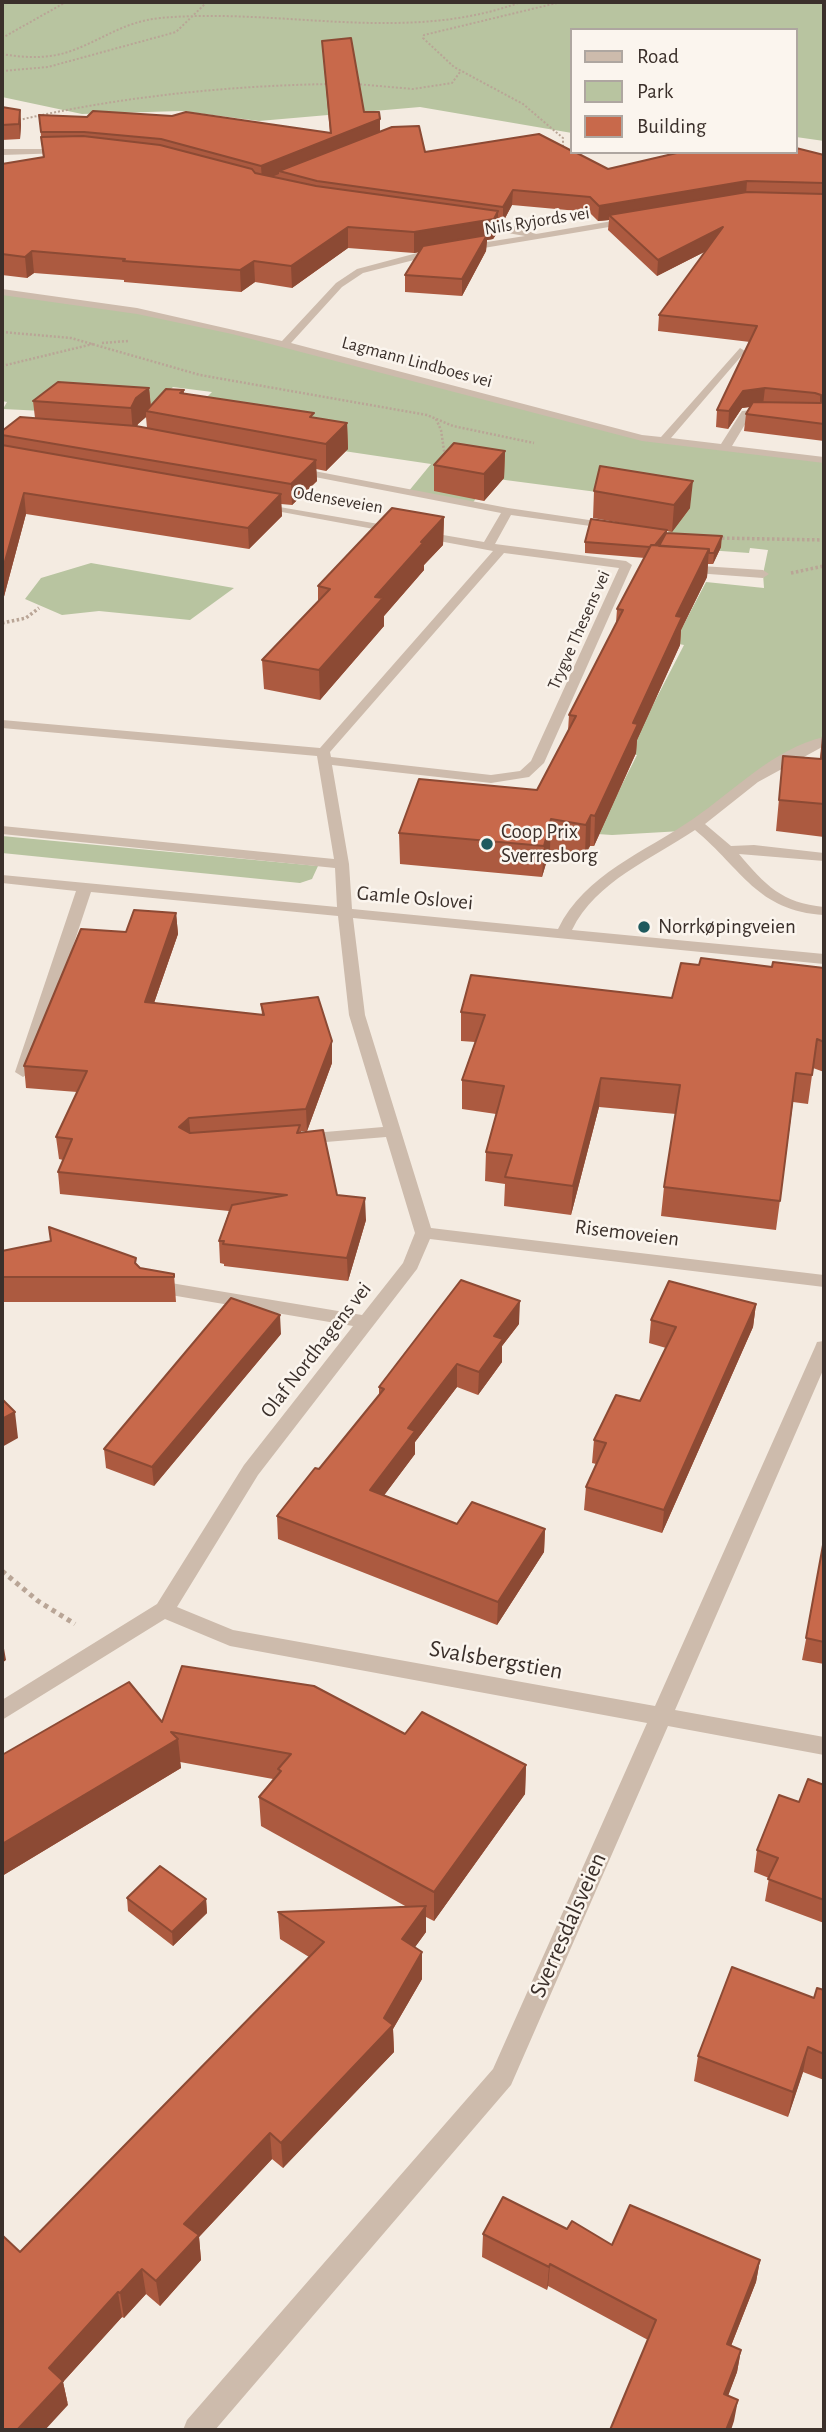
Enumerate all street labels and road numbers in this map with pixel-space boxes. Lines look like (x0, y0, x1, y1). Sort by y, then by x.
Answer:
street label: Nils Ryjords vei (483, 202, 591, 240)
street label: Lagmann Lindboes vei (339, 332, 495, 392)
street label: Odenseveien (291, 481, 385, 519)
street label: Trygve Thesens vei (543, 567, 615, 693)
street label: Gamle Oslovei (356, 880, 474, 916)
street label: Risemoveien (573, 1214, 681, 1252)
street label: Olaf Nordhagens vei (255, 1277, 377, 1423)
street label: Svalsbergstien (427, 1634, 565, 1686)
street label: Sverresdalsveien (523, 1848, 613, 2002)

